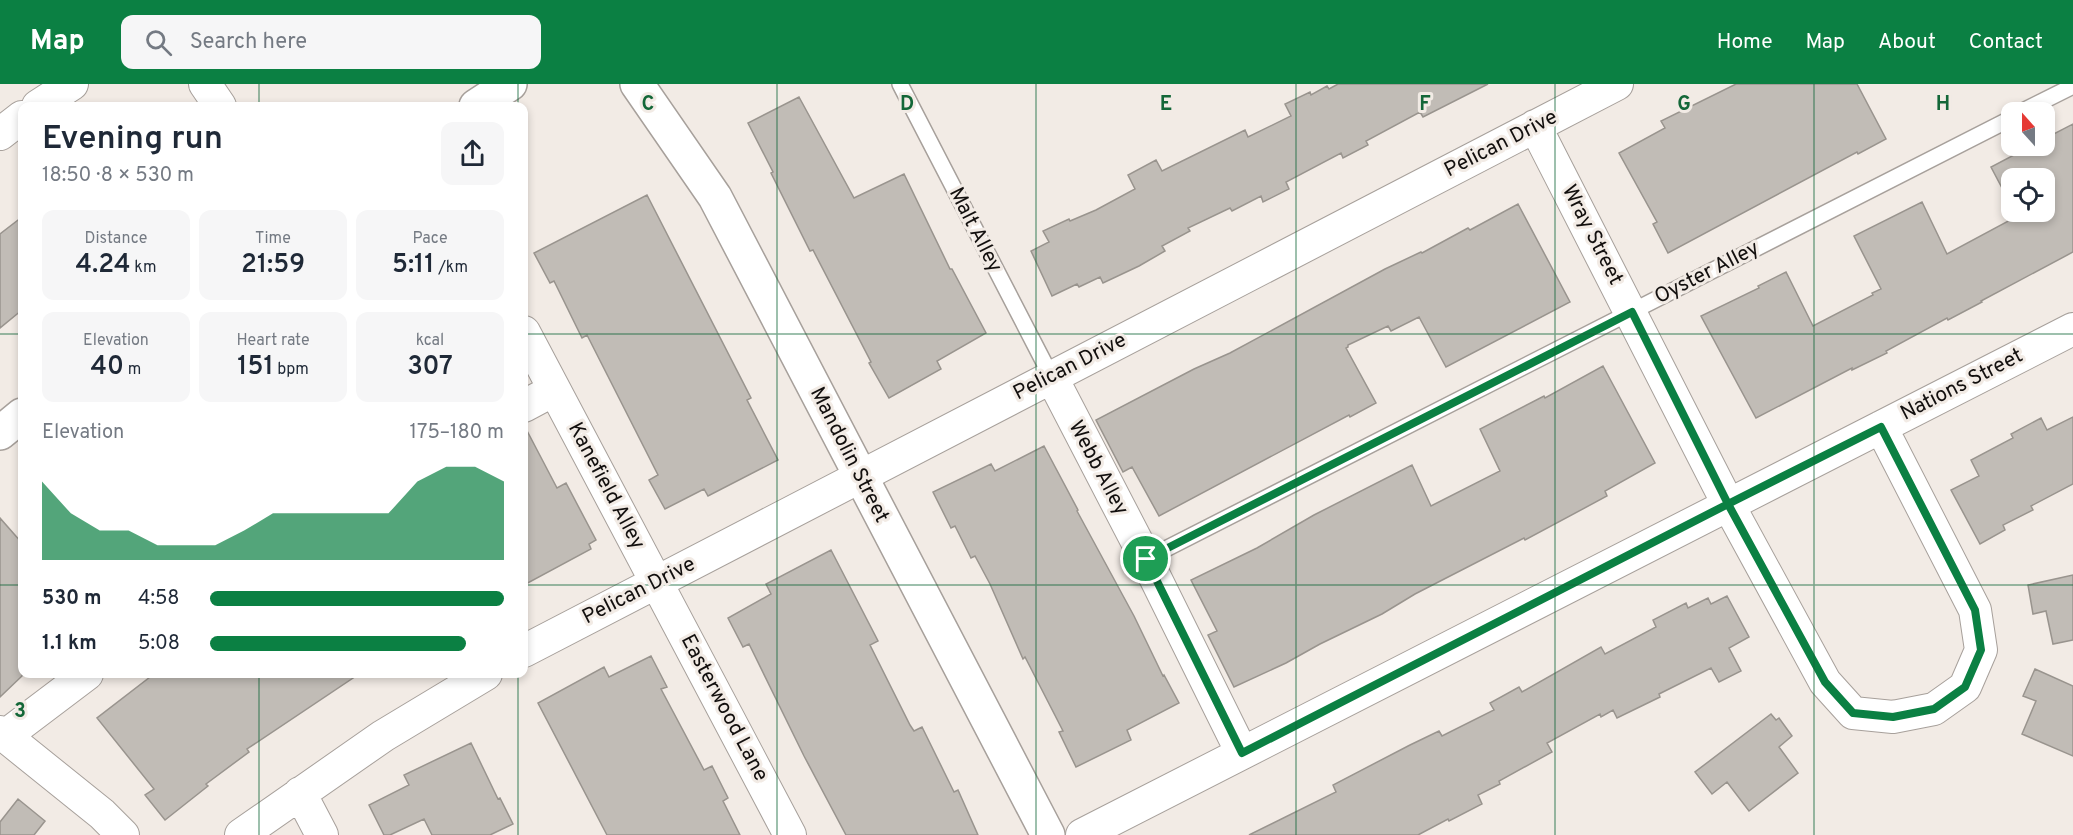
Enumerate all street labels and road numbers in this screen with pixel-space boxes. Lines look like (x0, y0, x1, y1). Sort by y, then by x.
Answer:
street label: Pelican Drive (1440, 104, 1562, 184)
street label: Wray Street (1555, 180, 1629, 290)
street label: Malt Alley (942, 183, 1008, 277)
street label: Oyster Alley (1650, 235, 1764, 311)
street label: Pelican Drive (1009, 327, 1131, 407)
street label: Nations Street (1896, 343, 2028, 427)
street label: Mandolin Street (803, 383, 895, 527)
street label: Webb Alley (1062, 416, 1134, 520)
street label: Kanefield Alley (561, 418, 651, 554)
street label: Pelican Drive (578, 551, 700, 631)
street label: Easterwood Lane (674, 630, 774, 786)

